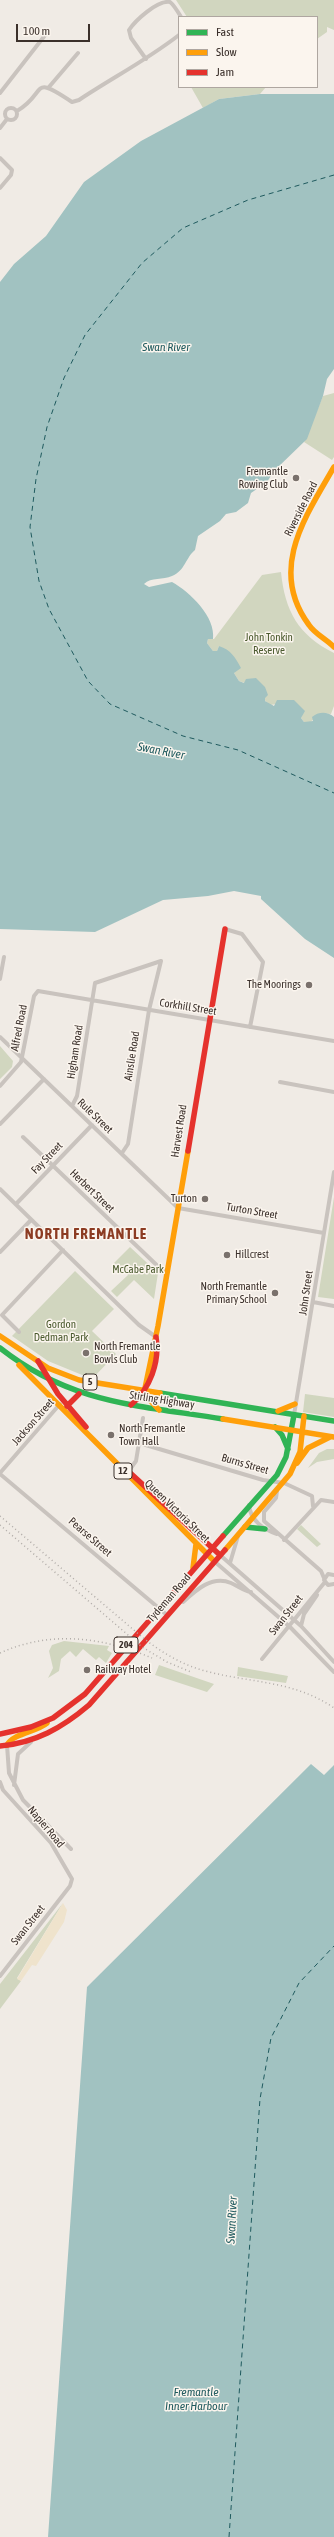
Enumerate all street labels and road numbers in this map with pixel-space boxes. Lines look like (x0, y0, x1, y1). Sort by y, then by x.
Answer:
street label: Riverside Road (282, 479, 320, 539)
street label: Corkhill Street (159, 996, 217, 1018)
street label: Alfred Road (8, 1004, 30, 1052)
street label: Higham Road (64, 1024, 86, 1080)
street label: Ainslie Road (122, 1030, 142, 1082)
street label: Rule Street (74, 1096, 116, 1136)
street label: Harvest Road (168, 1103, 190, 1159)
street label: Fay Street (29, 1139, 65, 1177)
street label: Herbert Street (67, 1167, 117, 1215)
street label: Turton Street (225, 1200, 279, 1222)
street label: John Street (296, 1270, 316, 1316)
road number: 5 (83, 1374, 97, 1390)
street label: Stirling Highway (129, 1388, 195, 1412)
street label: Jackson Street (9, 1396, 57, 1448)
street label: Burns Street (220, 1451, 270, 1477)
road number: 12 (114, 1463, 132, 1479)
street label: Queen Victoria Street (142, 1477, 212, 1545)
street label: Pearse Street (66, 1515, 114, 1559)
street label: Tydeman Road (144, 1571, 194, 1625)
street label: Swan Street (266, 1592, 306, 1638)
road number: 204 (114, 1637, 138, 1653)
street label: Napier Road (25, 1804, 67, 1850)
street label: Swan Street (8, 1902, 48, 1948)

